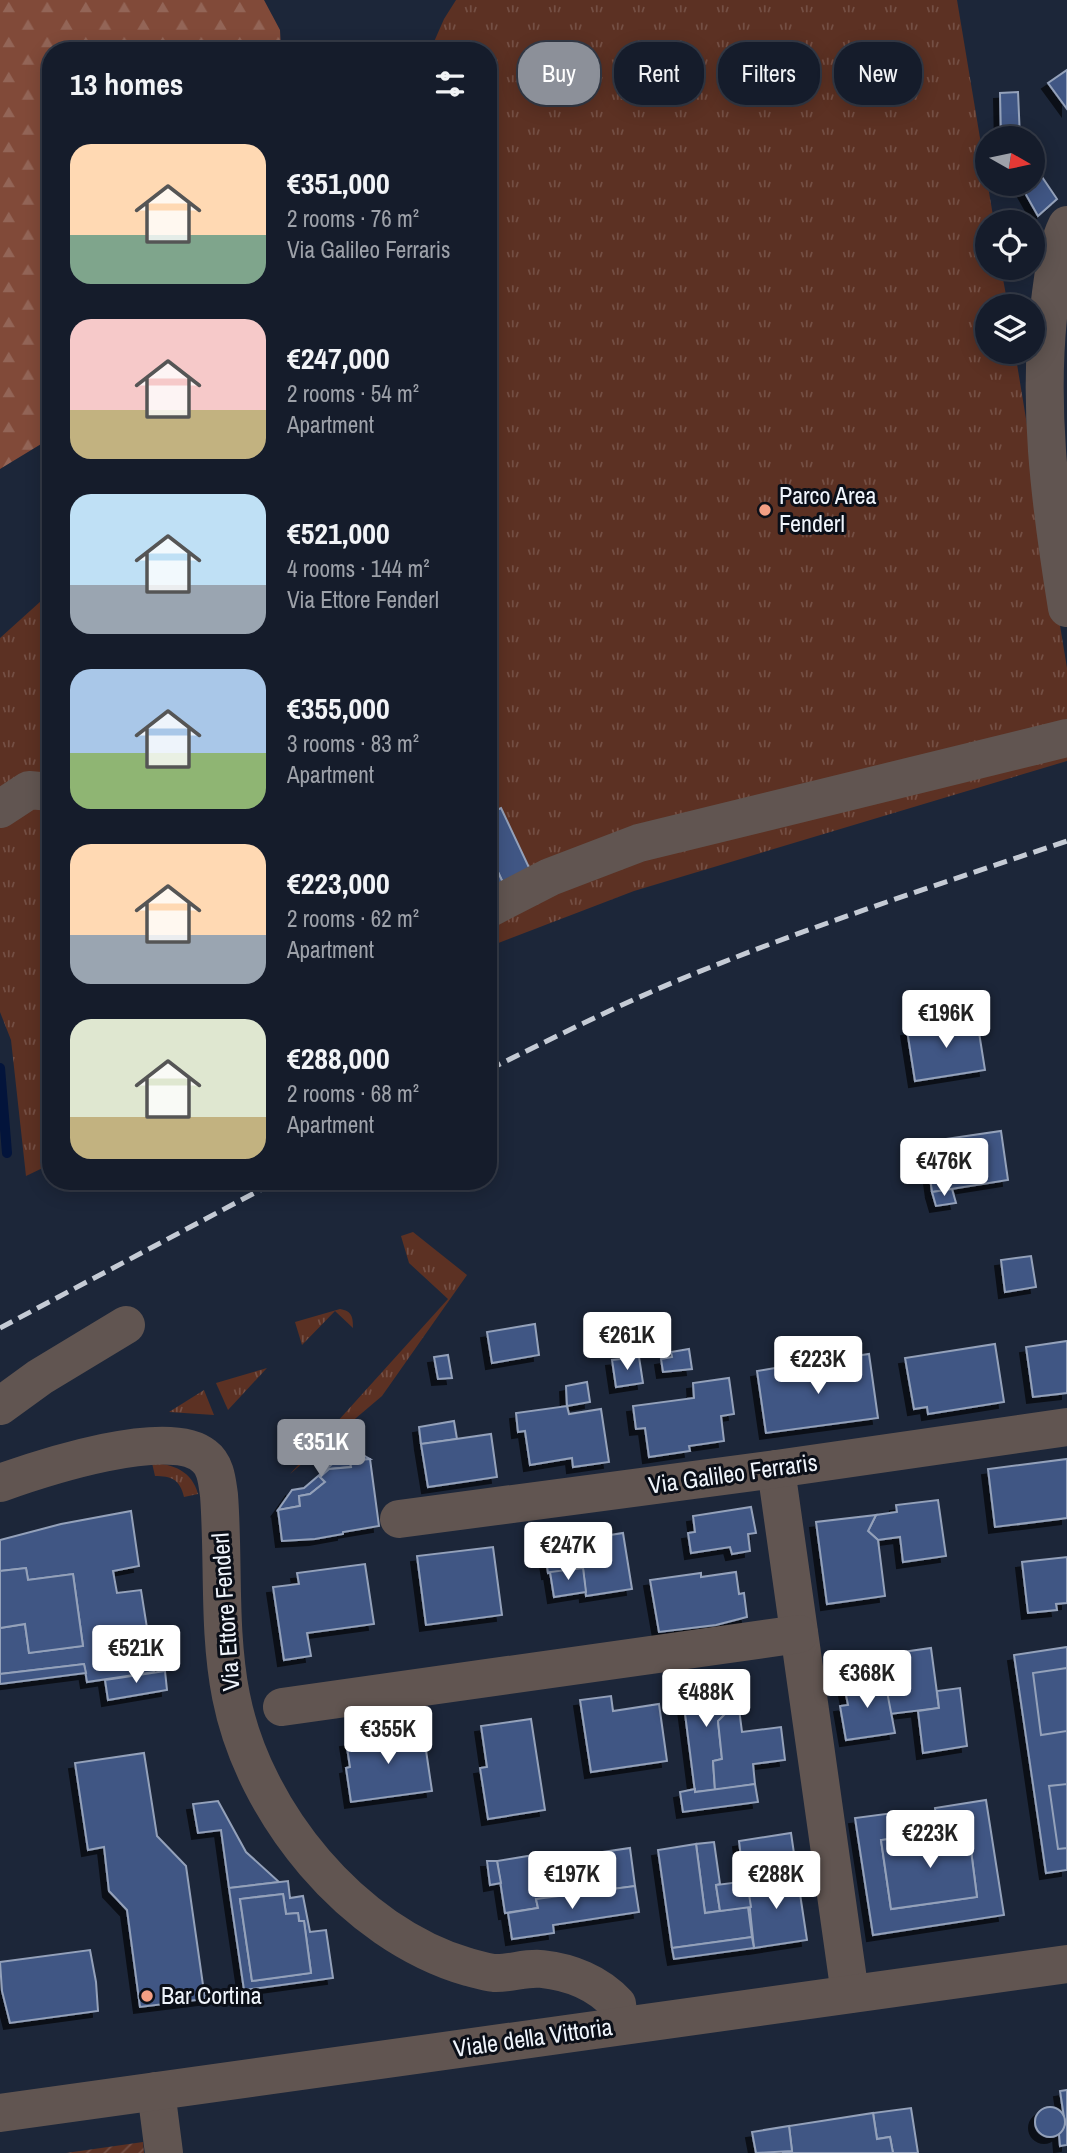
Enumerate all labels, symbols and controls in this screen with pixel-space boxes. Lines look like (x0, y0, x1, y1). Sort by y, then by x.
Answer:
chip: Buy (518, 42, 600, 105)
chip: Rent (614, 42, 704, 105)
chip: Filters (718, 42, 820, 105)
chip: New (834, 42, 922, 105)
text: 13 homes (70, 64, 184, 104)
icon: filters (431, 65, 469, 103)
north arrow (975, 126, 1045, 196)
map controls (975, 126, 1045, 364)
text: €351,000 (287, 163, 390, 203)
icon: home (126, 172, 210, 256)
text: 2 rooms · 76 m² (287, 203, 419, 234)
button: locate (975, 210, 1045, 280)
text: Via Galileo Ferraris (287, 234, 450, 265)
button: layers (975, 294, 1045, 364)
text: €247,000 (287, 338, 390, 378)
icon: home (126, 347, 210, 431)
text: 2 rooms · 54 m² (287, 378, 419, 409)
text: Apartment (287, 409, 374, 440)
place label: Parco Area Fenderl (779, 479, 876, 539)
marker: Parco Area Fenderl (757, 502, 773, 518)
text: €521,000 (287, 513, 390, 553)
icon: home (126, 522, 210, 606)
text: 4 rooms · 144 m² (287, 553, 430, 584)
text: Via Ettore Fenderl (287, 584, 439, 615)
text: €355,000 (287, 688, 390, 728)
icon: home (126, 697, 210, 781)
text: 3 rooms · 83 m² (287, 728, 419, 759)
text: Apartment (287, 759, 374, 790)
text: €223,000 (287, 863, 390, 903)
icon: home (126, 872, 210, 956)
text: 2 rooms · 62 m² (287, 903, 419, 934)
text: Apartment (287, 934, 374, 965)
pin: €196K (897, 990, 995, 1050)
text: €196K (918, 997, 974, 1028)
text: €288,000 (287, 1038, 390, 1078)
icon: home (126, 1047, 210, 1131)
text: 2 rooms · 68 m² (287, 1078, 419, 1109)
text: Apartment (287, 1109, 374, 1140)
pin: €476K (895, 1138, 993, 1198)
text: €476K (916, 1145, 972, 1176)
pin: €261K (578, 1312, 676, 1372)
text: €261K (599, 1319, 655, 1350)
pin: €223K (769, 1336, 867, 1396)
text: €223K (790, 1343, 846, 1374)
pin: €351K (272, 1420, 370, 1479)
text: €351K (293, 1426, 349, 1457)
street label: Via Galileo Ferraris (646, 1445, 819, 1501)
pin: €247K (519, 1522, 617, 1582)
text: €247K (540, 1529, 596, 1560)
street label: Via Ettore Fenderl (204, 1532, 246, 1692)
pin: €521K (87, 1626, 185, 1685)
text: €521K (108, 1632, 164, 1663)
pin: €368K (818, 1650, 916, 1710)
text: €368K (839, 1657, 895, 1688)
pin: €488K (657, 1670, 755, 1729)
text: €488K (678, 1676, 734, 1707)
pin: €355K (339, 1706, 437, 1766)
text: €355K (360, 1713, 416, 1744)
pin: €223K (881, 1811, 979, 1870)
text: €223K (902, 1817, 958, 1848)
pin: €197K (523, 1852, 621, 1911)
pin: €288K (727, 1852, 825, 1911)
text: €197K (544, 1858, 600, 1889)
text: €288K (748, 1858, 804, 1889)
place label: Bar Cortina (161, 1979, 262, 2011)
marker: Bar Cortina (139, 1988, 155, 2004)
street label: Viale della Vittoria (451, 2010, 614, 2064)

